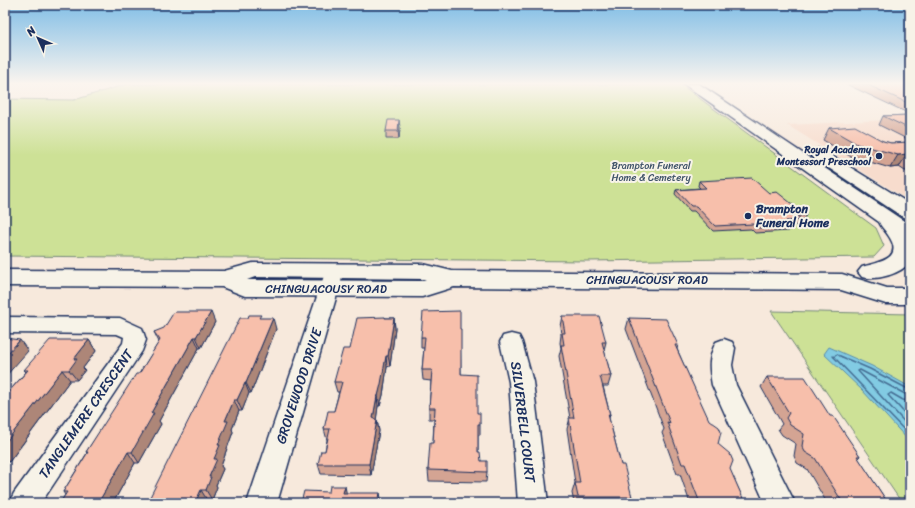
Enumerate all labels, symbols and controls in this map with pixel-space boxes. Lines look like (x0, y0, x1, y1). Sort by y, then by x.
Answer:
north arrow (18, 18, 58, 58)
text: N (21, 22, 41, 41)
place label: Royal Academy Montessori Preschool (776, 141, 872, 171)
marker: Royal Academy Montessori Preschool (874, 151, 884, 161)
park label: Brampton Funeral Home & Cemetery (611, 157, 692, 187)
place label: Brampton Funeral Home (755, 198, 830, 234)
marker: Brampton Funeral Home (743, 211, 753, 221)
street label: CHINGUACOUSY ROAD (586, 269, 708, 291)
street label: CHINGUACOUSY ROAD (265, 278, 387, 300)
street label: GROVEWOOD DRIVE (268, 324, 330, 447)
street label: TANGLEMERE CRESCENT (32, 343, 141, 484)
street label: SILVERBELL COURT (503, 360, 543, 485)

